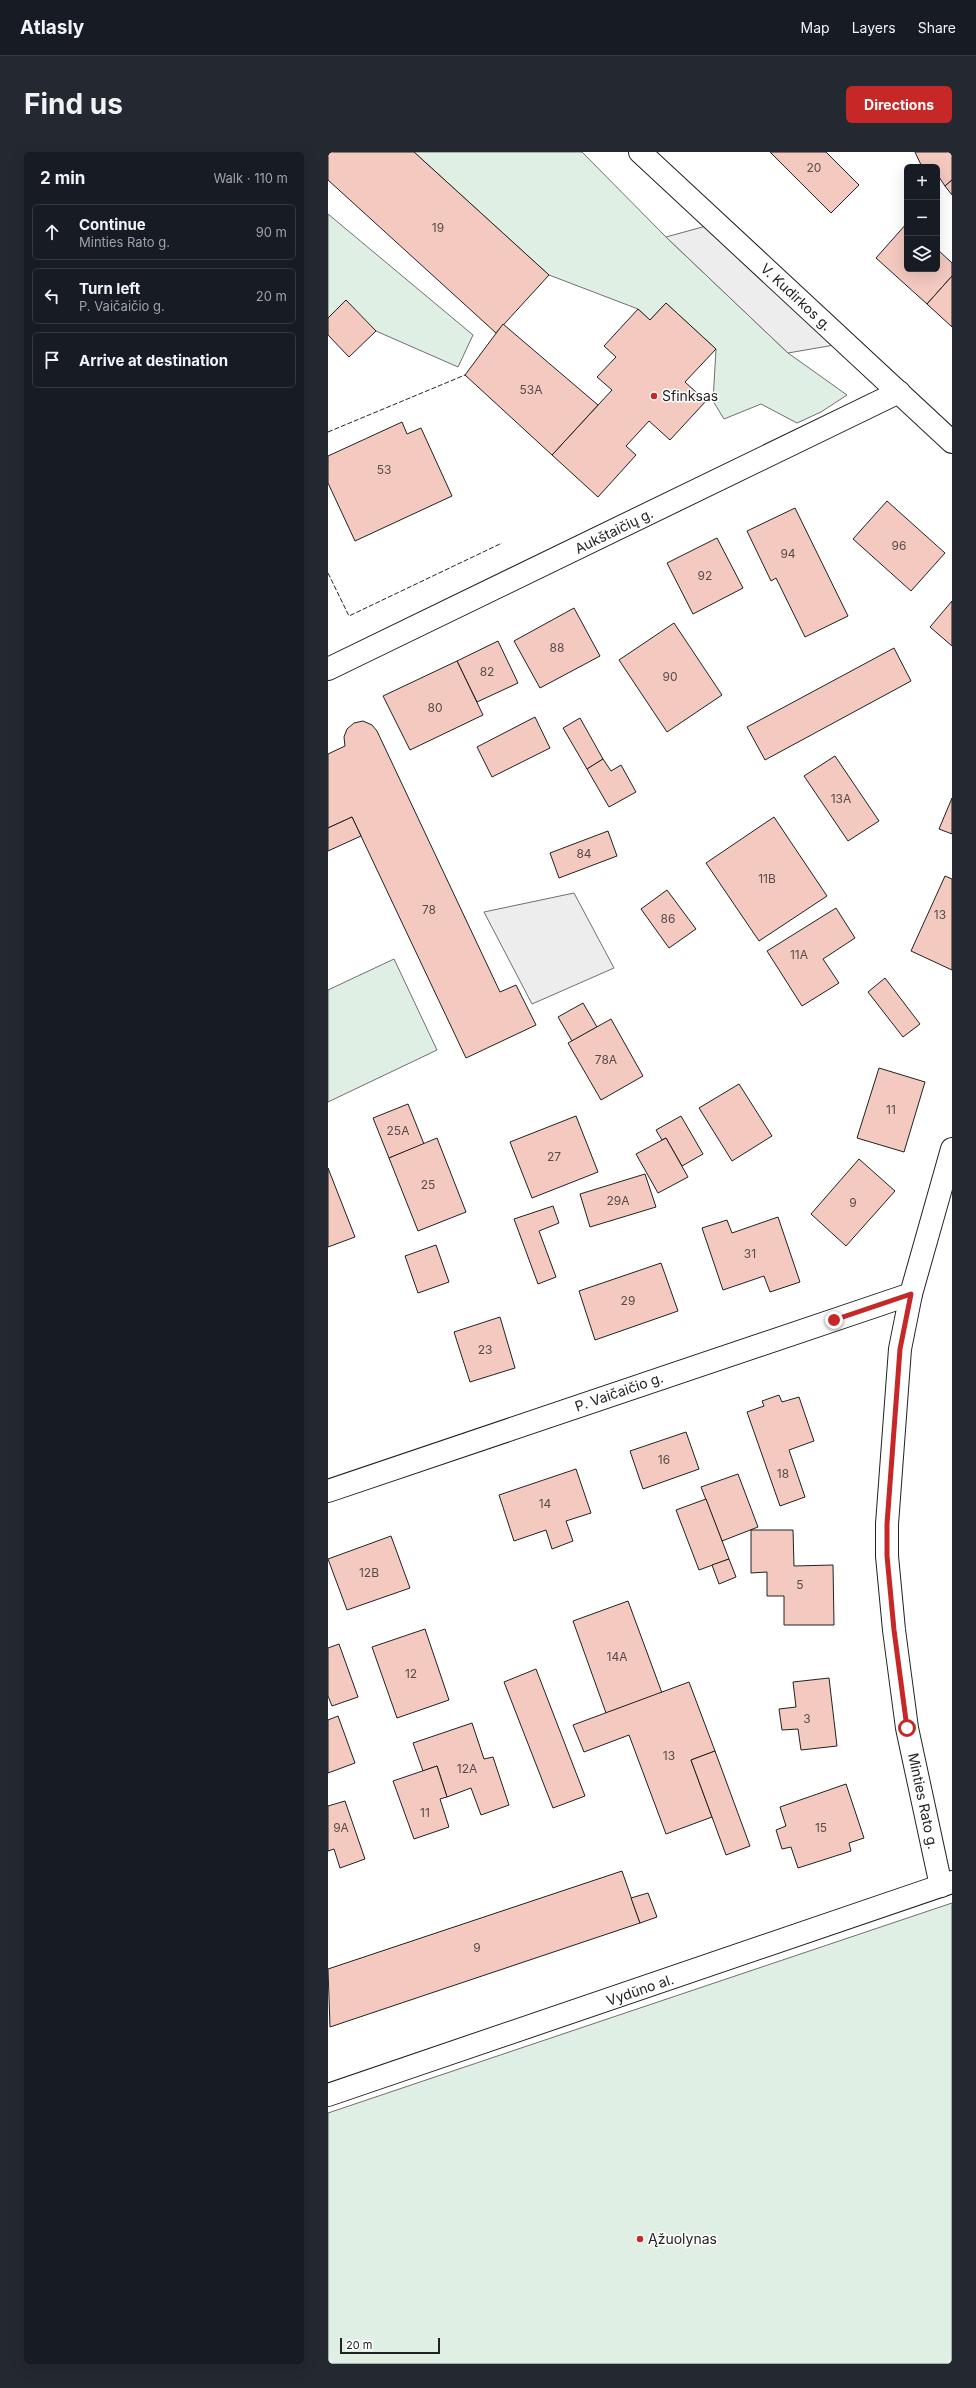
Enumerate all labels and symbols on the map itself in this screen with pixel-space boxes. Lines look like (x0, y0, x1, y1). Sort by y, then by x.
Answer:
house number: 20 (807, 160, 821, 175)
house number: 19 (432, 220, 444, 235)
street label: V. Kudirkos g. (757, 259, 835, 334)
house number: 53A (520, 382, 543, 397)
place label: Sfinksas (662, 387, 718, 404)
marker: Sfinksas (649, 391, 659, 401)
house number: 53 (377, 462, 391, 477)
street label: Aukštaičių g. (572, 504, 656, 557)
house number: 96 (892, 538, 906, 553)
house number: 94 (780, 546, 796, 561)
house number: 92 (698, 568, 712, 583)
house number: 88 (550, 640, 564, 655)
house number: 82 (480, 664, 494, 679)
house number: 90 (662, 669, 678, 684)
house number: 80 (428, 700, 443, 715)
house number: 13A (831, 791, 851, 806)
house number: 84 (576, 846, 592, 861)
house number: 11B (758, 871, 776, 886)
house number: 78 (422, 902, 436, 917)
house number: 13 (934, 907, 946, 922)
house number: 86 (661, 911, 675, 926)
house number: 11A (790, 947, 808, 962)
house number: 78A (595, 1052, 617, 1067)
house number: 11 (886, 1102, 896, 1117)
house number: 25A (387, 1123, 409, 1138)
house number: 27 (547, 1149, 561, 1164)
house number: 25 (421, 1177, 435, 1192)
house number: 29A (606, 1193, 630, 1208)
house number: 9 (849, 1195, 857, 1210)
house number: 31 (744, 1246, 756, 1261)
house number: 29 (621, 1293, 635, 1308)
route end (825, 1311, 843, 1329)
house number: 23 (478, 1342, 492, 1357)
street label: P. Vaičaičio g. (572, 1368, 665, 1415)
house number: 16 (658, 1452, 670, 1467)
house number: 18 (777, 1466, 789, 1481)
house number: 14 (539, 1496, 552, 1511)
house number: 12B (359, 1565, 379, 1580)
house number: 5 (796, 1577, 804, 1592)
house number: 14A (607, 1649, 627, 1664)
house number: 12 (405, 1666, 417, 1681)
house number: 3 (803, 1711, 811, 1726)
route start (898, 1719, 916, 1737)
house number: 13 (663, 1748, 675, 1763)
street label: Minties Rato g. (905, 1751, 942, 1851)
house number: 12A (457, 1761, 477, 1776)
house number: 11 (420, 1805, 430, 1820)
house number: 9A (333, 1820, 349, 1835)
house number: 15 (815, 1820, 827, 1835)
house number: 9 (473, 1940, 481, 1955)
street label: Vydūno al. (604, 1970, 676, 2009)
place label: Ąžuolynas (648, 2230, 717, 2247)
marker: Ąžuolynas (635, 2234, 645, 2244)
scale bar (340, 2336, 440, 2355)

